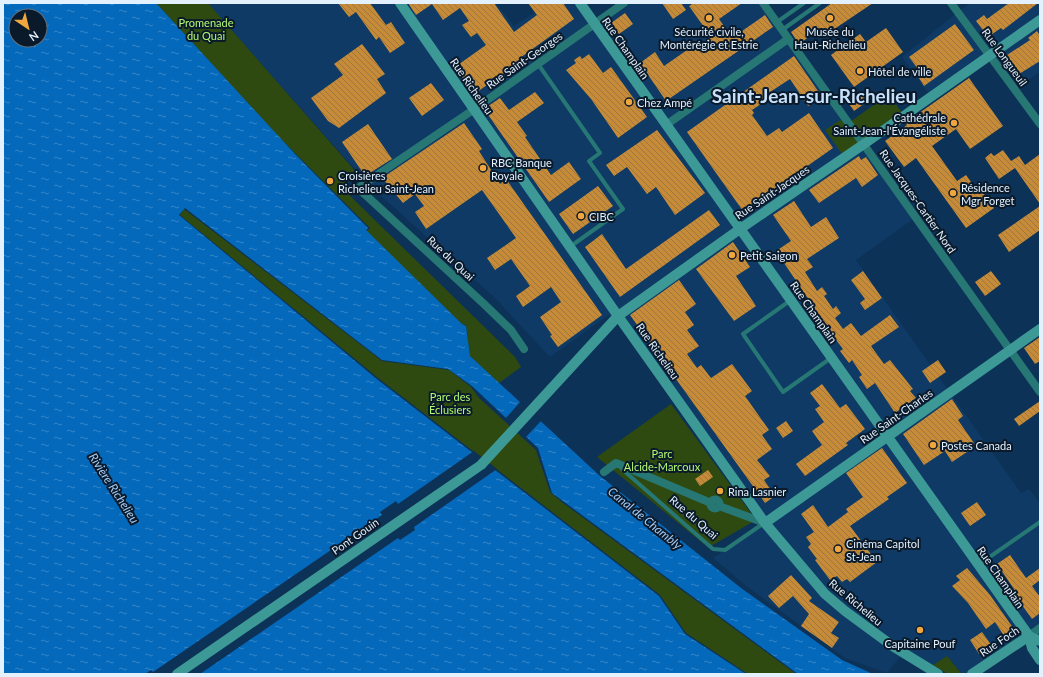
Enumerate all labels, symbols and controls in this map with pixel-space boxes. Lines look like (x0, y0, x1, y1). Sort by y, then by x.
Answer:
north arrow (8, 8, 48, 48)
marker: Sécurité civile, Montérégie et Estrie (704, 13, 714, 23)
marker: Musée du Haut-Richelieu (825, 13, 835, 23)
street label: Rue Champlain (600, 15, 652, 81)
park label: Promenade du Quai (179, 16, 234, 42)
place label: Sécurité civile, Montérégie et Estrie (660, 25, 758, 51)
place label: Musée du Haut-Richelieu (794, 25, 866, 51)
street label: Rue Longueuil (980, 26, 1030, 88)
text: N (27, 29, 41, 44)
street label: Rue Saint-Georges (484, 29, 565, 91)
street label: Rue Richelieu (448, 56, 496, 116)
place label: Hôtel de ville (868, 65, 932, 78)
marker: Hôtel de ville (855, 66, 865, 76)
district label: Saint-Jean-sur-Richelieu (712, 84, 916, 107)
place label: Chez Ampé (637, 96, 692, 109)
marker: Chez Ampé (624, 97, 634, 107)
place label: Cathédrale Saint-Jean-l'Évangéliste (833, 111, 946, 137)
marker: Cathédrale Saint-Jean-l'Évangéliste (949, 118, 959, 128)
street label: Rue Jacques-Cartier Nord (877, 147, 959, 255)
place label: RBC Banque Royale (491, 156, 552, 182)
street label: Rue Saint-Jacques (732, 162, 812, 222)
marker: RBC Banque Royale (478, 163, 488, 173)
place label: Croisières Richelieu Saint-Jean (338, 169, 434, 195)
marker: Croisières Richelieu Saint-Jean (325, 176, 335, 186)
place label: Résidence Mgr Forget (961, 181, 1015, 207)
marker: Résidence Mgr Forget (948, 188, 958, 198)
place label: CIBC (589, 210, 615, 223)
marker: CIBC (576, 211, 586, 221)
street label: Rue du Quai (425, 233, 477, 283)
place label: Petit Saigon (740, 249, 798, 262)
marker: Petit Saigon (727, 250, 737, 260)
street label: Rue Champlain (788, 279, 840, 345)
street label: Rue Richelieu (634, 321, 682, 381)
street label: Rue Saint-Charles (857, 386, 935, 446)
park label: Parc des Éclusiers (429, 390, 471, 416)
place label: Postes Canada (941, 439, 1012, 452)
marker: Postes Canada (928, 440, 938, 450)
park label: Parc Alcide-Marcoux (624, 447, 701, 473)
water label: Rivière Richelieu (86, 450, 142, 526)
water label: Canal de Chambly (605, 484, 685, 553)
place label: Rina Lasnier (728, 485, 786, 498)
marker: Rina Lasnier (715, 486, 725, 496)
street label: Rue du Quai (667, 493, 721, 542)
street label: Pont Gouin (329, 515, 381, 557)
place label: Cinéma Capitol St-Jean (846, 537, 920, 563)
marker: Cinéma Capitol St-Jean (833, 544, 843, 554)
street label: Rue Champlain (975, 544, 1027, 610)
street label: Rue Richelieu (827, 576, 885, 628)
street label: Rue Foch (977, 623, 1021, 659)
marker: Capitaine Pouf (915, 625, 925, 635)
place label: Capitaine Pouf (885, 637, 956, 650)

